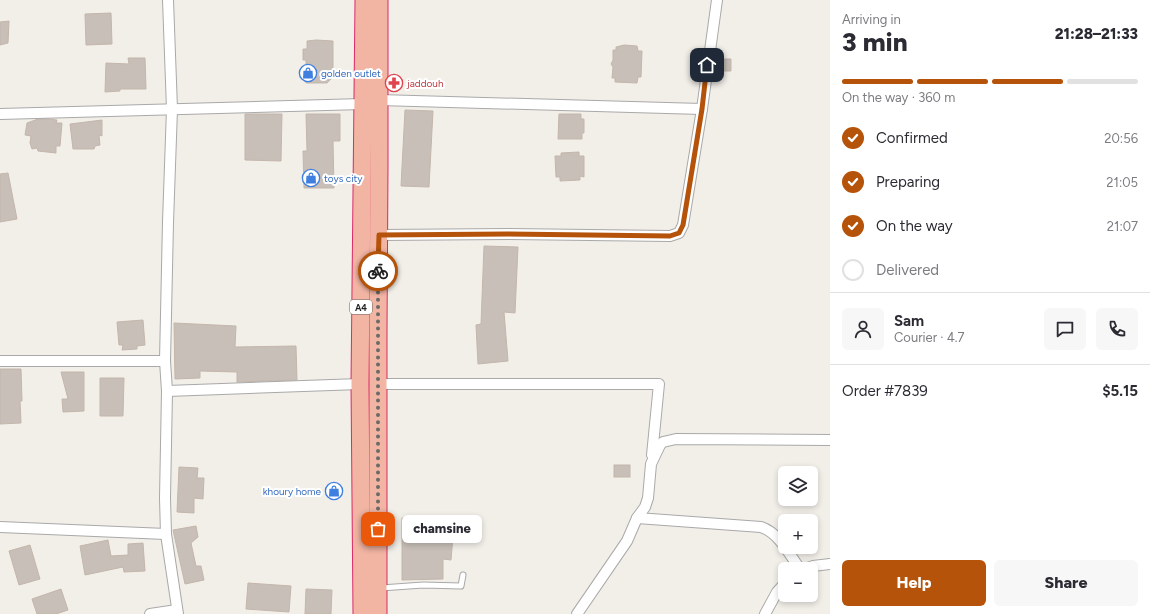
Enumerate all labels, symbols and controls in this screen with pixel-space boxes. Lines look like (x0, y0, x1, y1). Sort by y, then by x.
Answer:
text: Arriving in (842, 12, 901, 27)
text: 21:28–21:33 (1055, 25, 1138, 43)
text: 3 min (842, 26, 908, 58)
pin (690, 48, 724, 82)
icon: home (696, 54, 718, 76)
shop icon: golden outlet (298, 63, 318, 83)
place label: golden outlet (321, 67, 381, 80)
pharmacy icon: jaddouh (384, 73, 404, 93)
place label: jaddouh (406, 77, 444, 90)
text: On the way · 360 m (842, 90, 955, 105)
icon: check (842, 127, 864, 149)
text: Confirmed (876, 129, 948, 147)
text: 20:56 (1104, 131, 1138, 146)
shop icon: toys city (301, 168, 321, 188)
icon: check (842, 171, 864, 193)
place label: toys city (324, 172, 363, 185)
text: Preparing (876, 173, 940, 191)
text: 21:05 (1106, 175, 1138, 190)
icon: check (842, 215, 864, 237)
text: On the way (876, 217, 953, 235)
text: 21:07 (1107, 219, 1138, 234)
courier (358, 251, 398, 291)
icon: bike (367, 260, 389, 282)
text: Delivered (876, 261, 939, 279)
road number: A4 (350, 300, 372, 314)
button: person (842, 308, 884, 350)
button: chat (1044, 308, 1086, 350)
button: phone (1096, 308, 1138, 350)
text: Sam (894, 312, 924, 330)
text: Courier · 4.7 (894, 330, 965, 345)
text: Order #7839 (842, 382, 928, 400)
text: $5.15 (1102, 382, 1138, 400)
map controls (778, 466, 818, 602)
button: layers (778, 466, 818, 506)
shop icon: khoury home (324, 481, 344, 501)
place label: khoury home (263, 485, 322, 498)
pin (361, 512, 395, 546)
button: + (778, 514, 818, 554)
callout: chamsine (402, 515, 482, 543)
icon: bag (367, 518, 389, 540)
text: chamsine (413, 521, 471, 536)
button: Help (842, 560, 986, 606)
button: Share (994, 560, 1138, 606)
button: − (778, 562, 818, 602)

